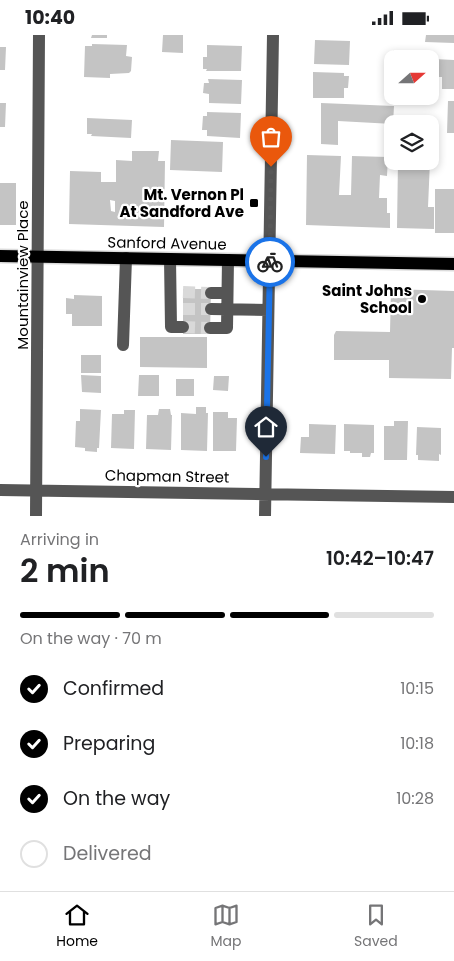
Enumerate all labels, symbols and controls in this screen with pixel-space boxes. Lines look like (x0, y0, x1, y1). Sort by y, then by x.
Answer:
text: 10:40 (25, 4, 75, 31)
north arrow (384, 50, 439, 105)
map controls (384, 50, 439, 170)
button: layers (384, 115, 439, 170)
pin (250, 116, 292, 167)
icon: bag (257, 123, 285, 151)
place label: Mt. Vernon Pl At Sandford Ave (120, 184, 244, 222)
marker: Mt. Vernon Pl At Sandford Ave (248, 197, 260, 209)
street label: Mountainview Place (12, 200, 33, 350)
street label: Sanford Avenue (107, 231, 227, 255)
courier (245, 237, 295, 287)
icon: bike (256, 248, 284, 276)
place label: Saint Johns School (322, 280, 412, 318)
marker: Saint Johns School (416, 293, 428, 305)
pin (245, 406, 287, 457)
icon: home (252, 413, 280, 441)
street label: Chapman Street (105, 464, 229, 488)
text: Arriving in (20, 528, 99, 551)
text: 10:42–10:47 (326, 545, 434, 572)
text: 2 min (20, 548, 110, 593)
text: On the way · 70 m (20, 627, 162, 650)
icon: check (20, 675, 48, 703)
text: Confirmed (63, 675, 164, 702)
text: 10:15 (400, 677, 434, 700)
icon: check (20, 730, 48, 758)
text: Preparing (63, 730, 155, 757)
text: 10:18 (400, 732, 434, 755)
icon: check (20, 785, 48, 813)
text: On the way (63, 785, 170, 812)
text: 10:28 (396, 787, 434, 810)
text: Delivered (63, 840, 152, 867)
tab: Home (56, 901, 98, 952)
tab: Map (211, 901, 242, 952)
tab: Saved (354, 901, 398, 952)

